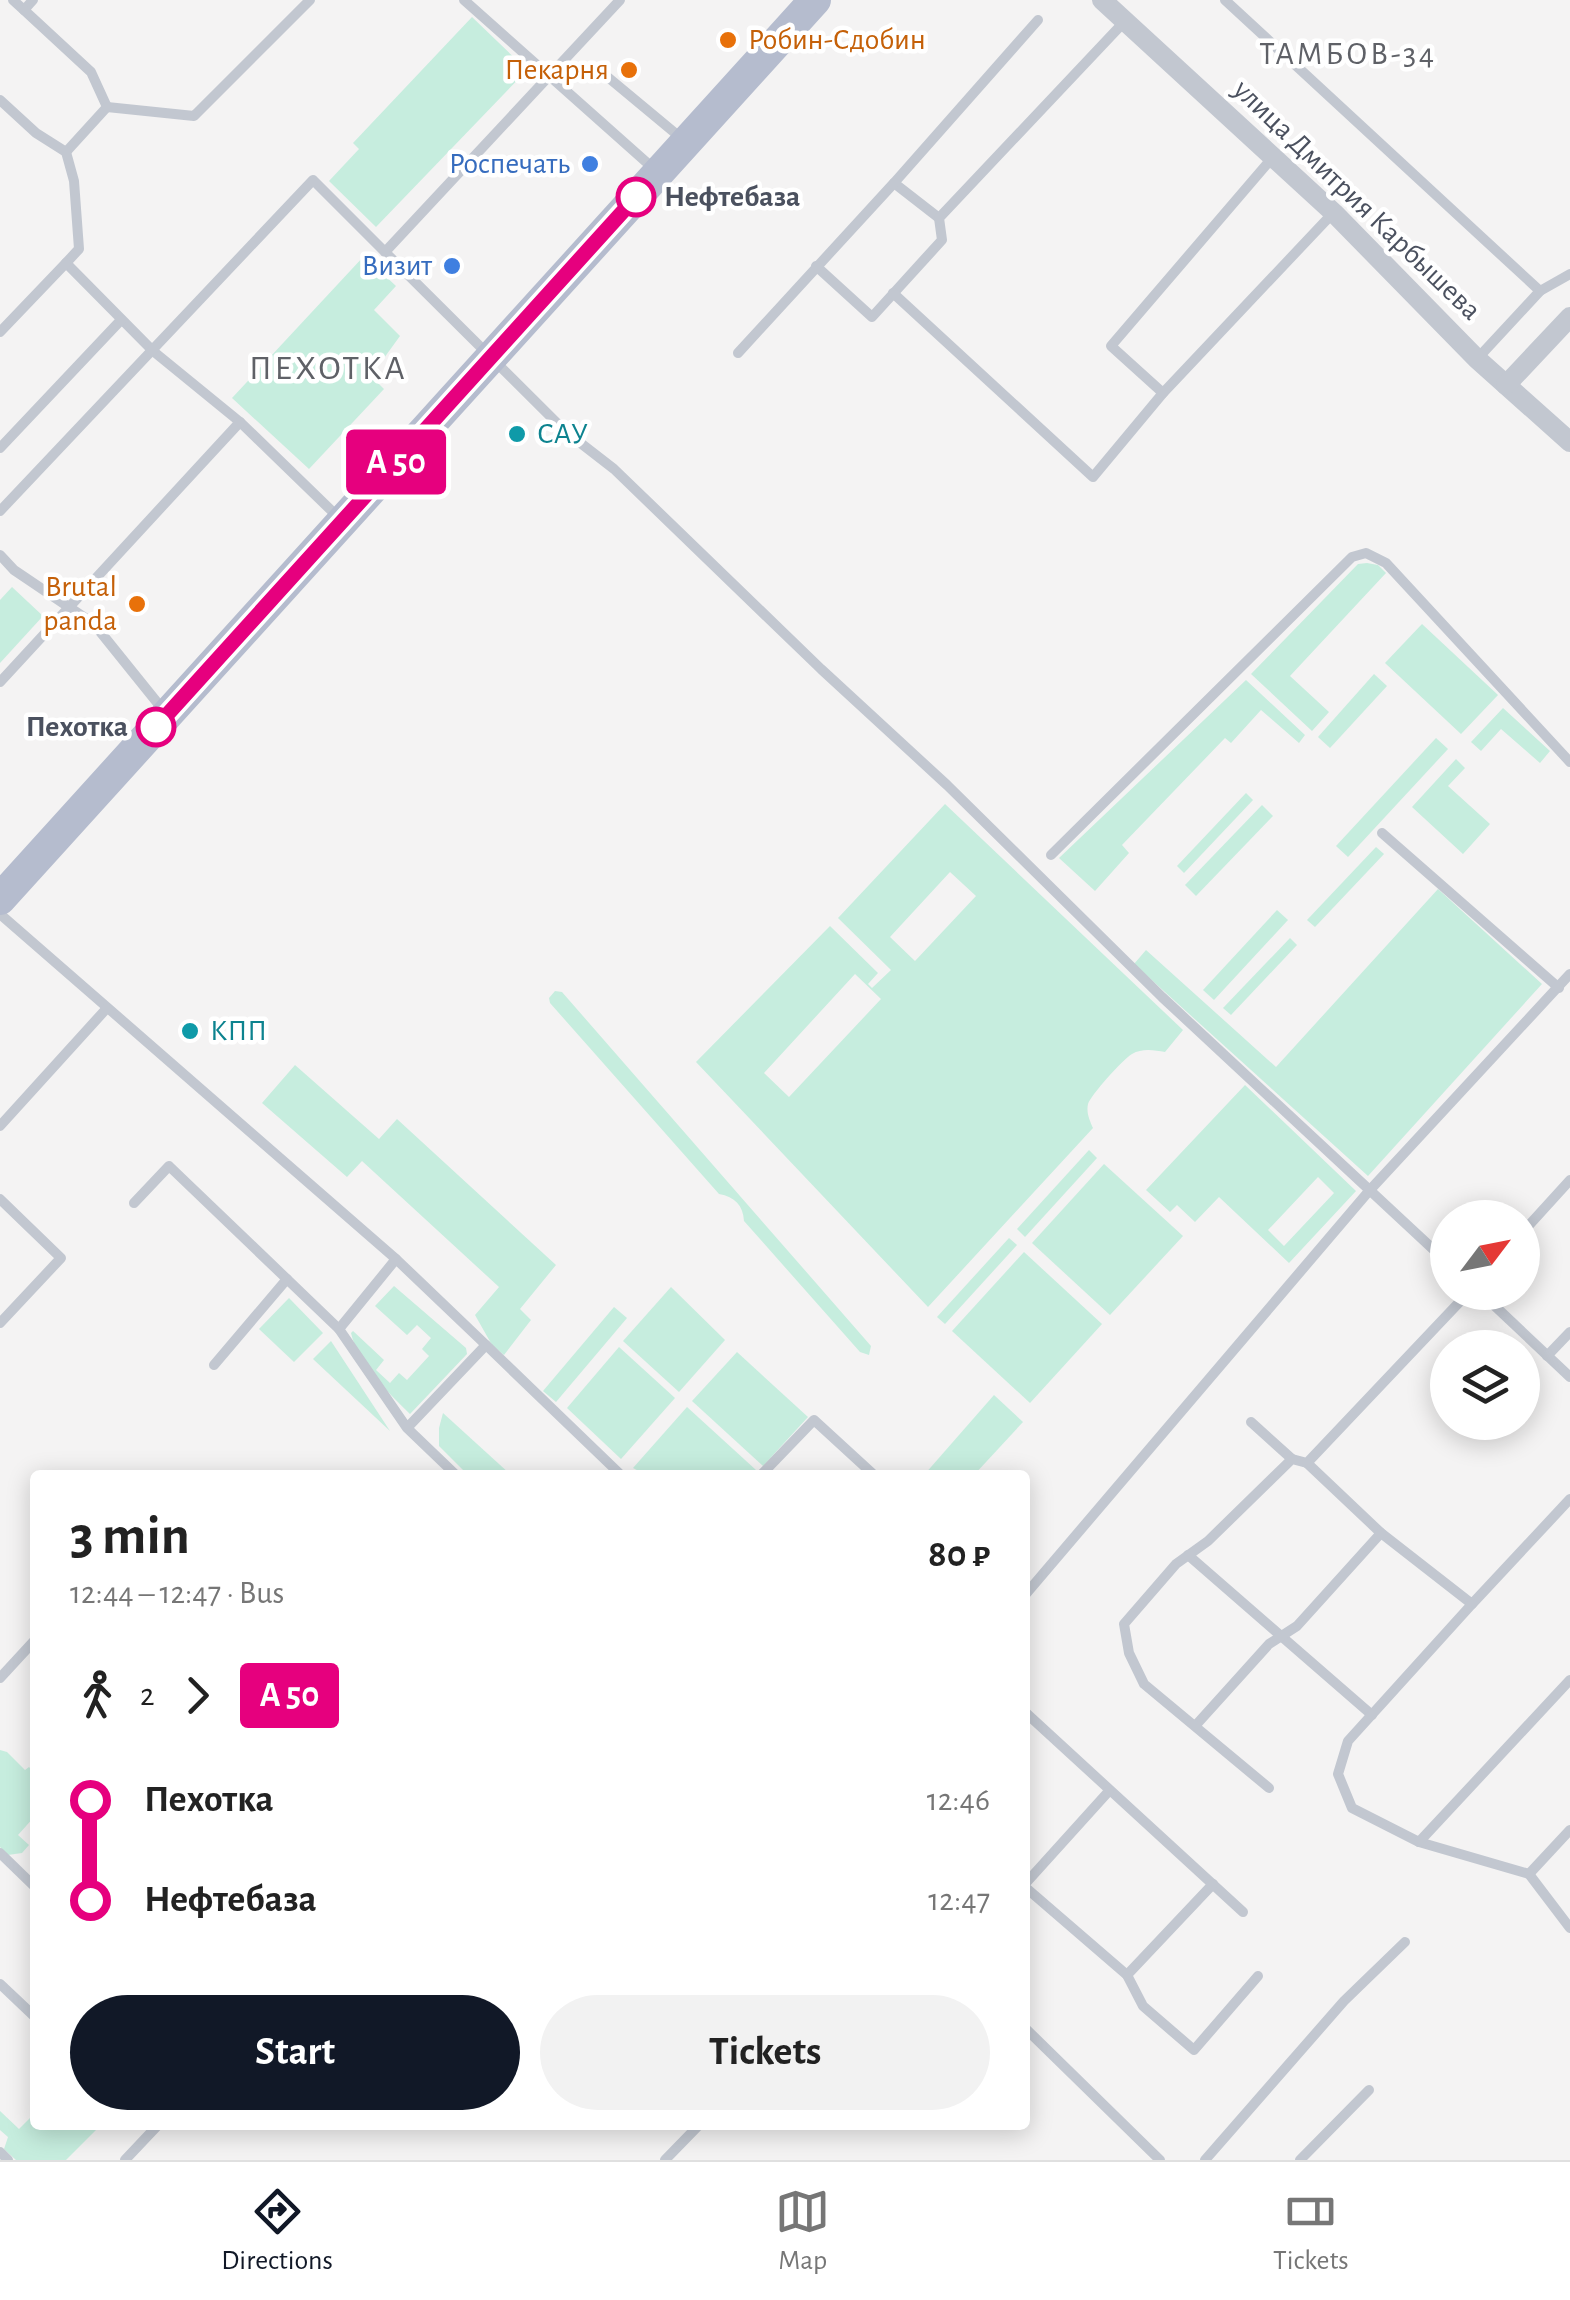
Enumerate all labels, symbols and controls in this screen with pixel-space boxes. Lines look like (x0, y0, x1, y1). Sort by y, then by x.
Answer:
place label: Робин-Сдобин (748, 25, 926, 55)
marker: Робин-Сдобин (717, 29, 739, 51)
district label: ТАМБОВ-34 (1259, 38, 1437, 70)
place label: Пекарня (504, 55, 609, 85)
marker: Пекарня (618, 59, 640, 81)
street label: улица Дмитрия Карбышева (1227, 73, 1487, 326)
place label: Роспечать (449, 149, 570, 179)
marker: Роспечать (579, 153, 601, 175)
marker: Нефтебаза (617, 178, 655, 216)
place label: Нефтебаза (664, 182, 800, 212)
place label: Визит (362, 251, 432, 281)
marker: Визит (441, 255, 463, 277)
district label: ПЕХОТКА (249, 351, 407, 386)
place label: САУ (537, 419, 588, 449)
marker: САУ (506, 423, 528, 445)
line badge: А 50 (326, 430, 466, 494)
text: А 50 (366, 445, 426, 480)
place label: Brutal panda (43, 572, 117, 636)
marker: Brutal panda (126, 593, 148, 615)
marker: Пехотка (137, 708, 175, 746)
place label: Пехотка (26, 712, 128, 742)
place label: КПП (210, 1016, 267, 1046)
marker: КПП (179, 1020, 201, 1042)
north arrow (1430, 1200, 1540, 1310)
map controls (1430, 1200, 1540, 1440)
button: layers (1430, 1330, 1540, 1440)
text: 3 min (70, 1509, 190, 1564)
text: 80 ₽ (928, 1536, 990, 1574)
text: 12:44 – 12:47 · Bus (70, 1577, 284, 1609)
icon: walk (70, 1668, 125, 1723)
icon: forward (170, 1668, 225, 1723)
text: А 50 (260, 1678, 319, 1713)
text: 2 (140, 1679, 155, 1711)
text: Пехотка (144, 1781, 273, 1819)
text: 12:46 (927, 1784, 990, 1816)
text: Нефтебаза (144, 1881, 317, 1919)
text: 12:47 (928, 1884, 990, 1916)
button: Start (70, 1995, 520, 2110)
button: Tickets (540, 1995, 990, 2110)
tab: Directions (221, 2184, 333, 2278)
tab: Map (775, 2184, 830, 2278)
tab: Tickets (1273, 2184, 1349, 2278)

